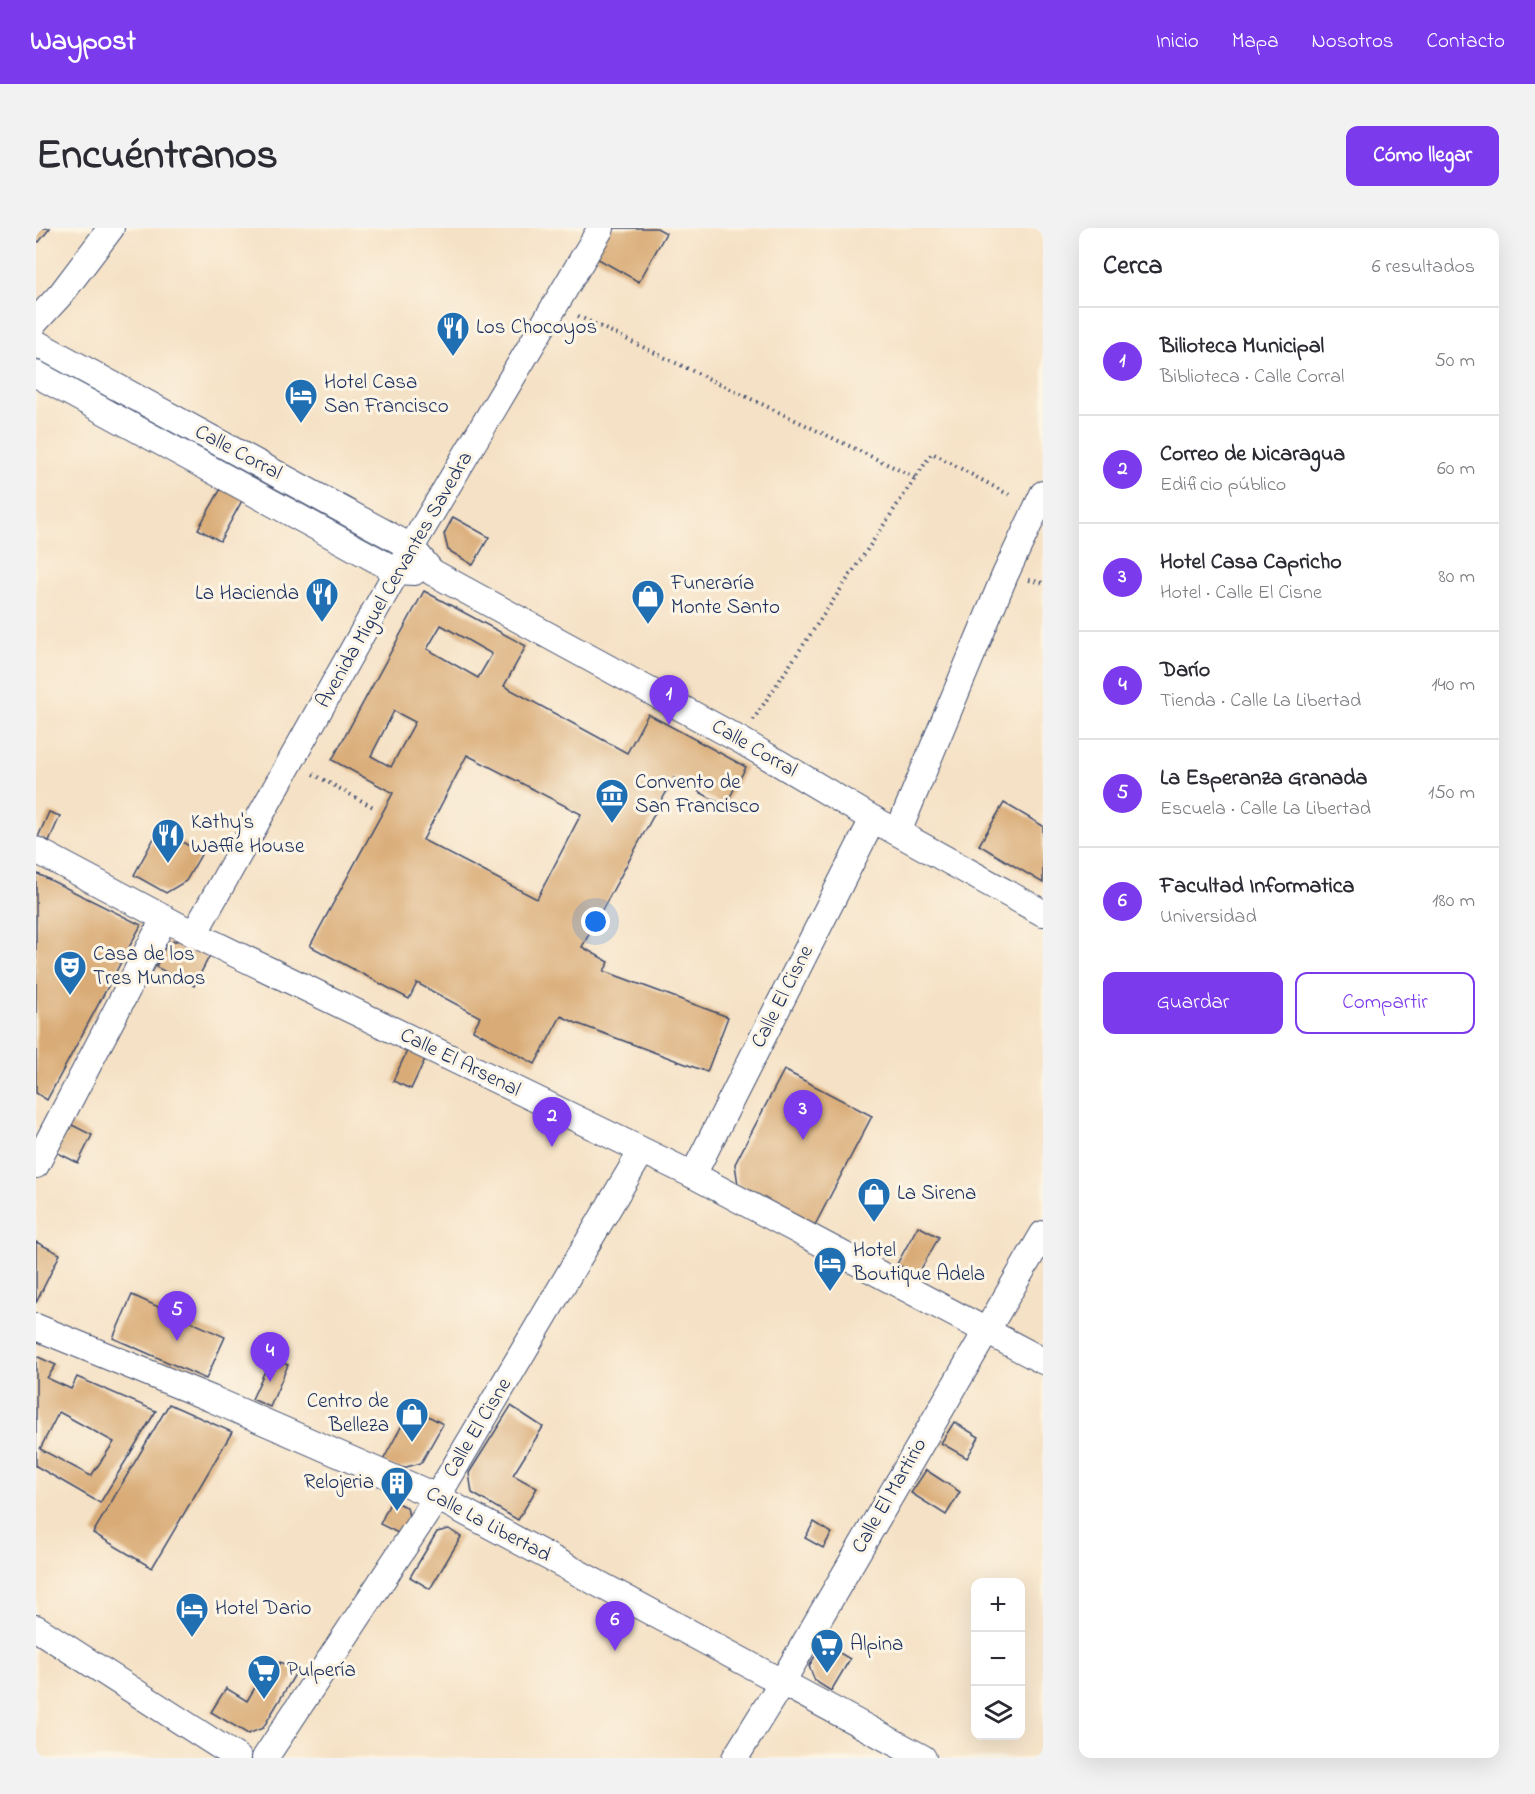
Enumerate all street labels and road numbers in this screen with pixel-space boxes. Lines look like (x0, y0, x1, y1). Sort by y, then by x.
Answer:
street label: Calle Corral (189, 417, 287, 489)
street label: Avenida Miguel Cervantes Savedra (309, 446, 483, 715)
street label: Calle Corral (705, 712, 803, 786)
street label: Calle El Cisne (744, 940, 822, 1054)
street label: Calle El Arsenal (395, 1021, 525, 1105)
street label: Calle El Cisne (436, 1372, 520, 1484)
street label: Calle El Martirio (845, 1433, 935, 1559)
street label: Calle La Libertad (420, 1479, 556, 1571)

